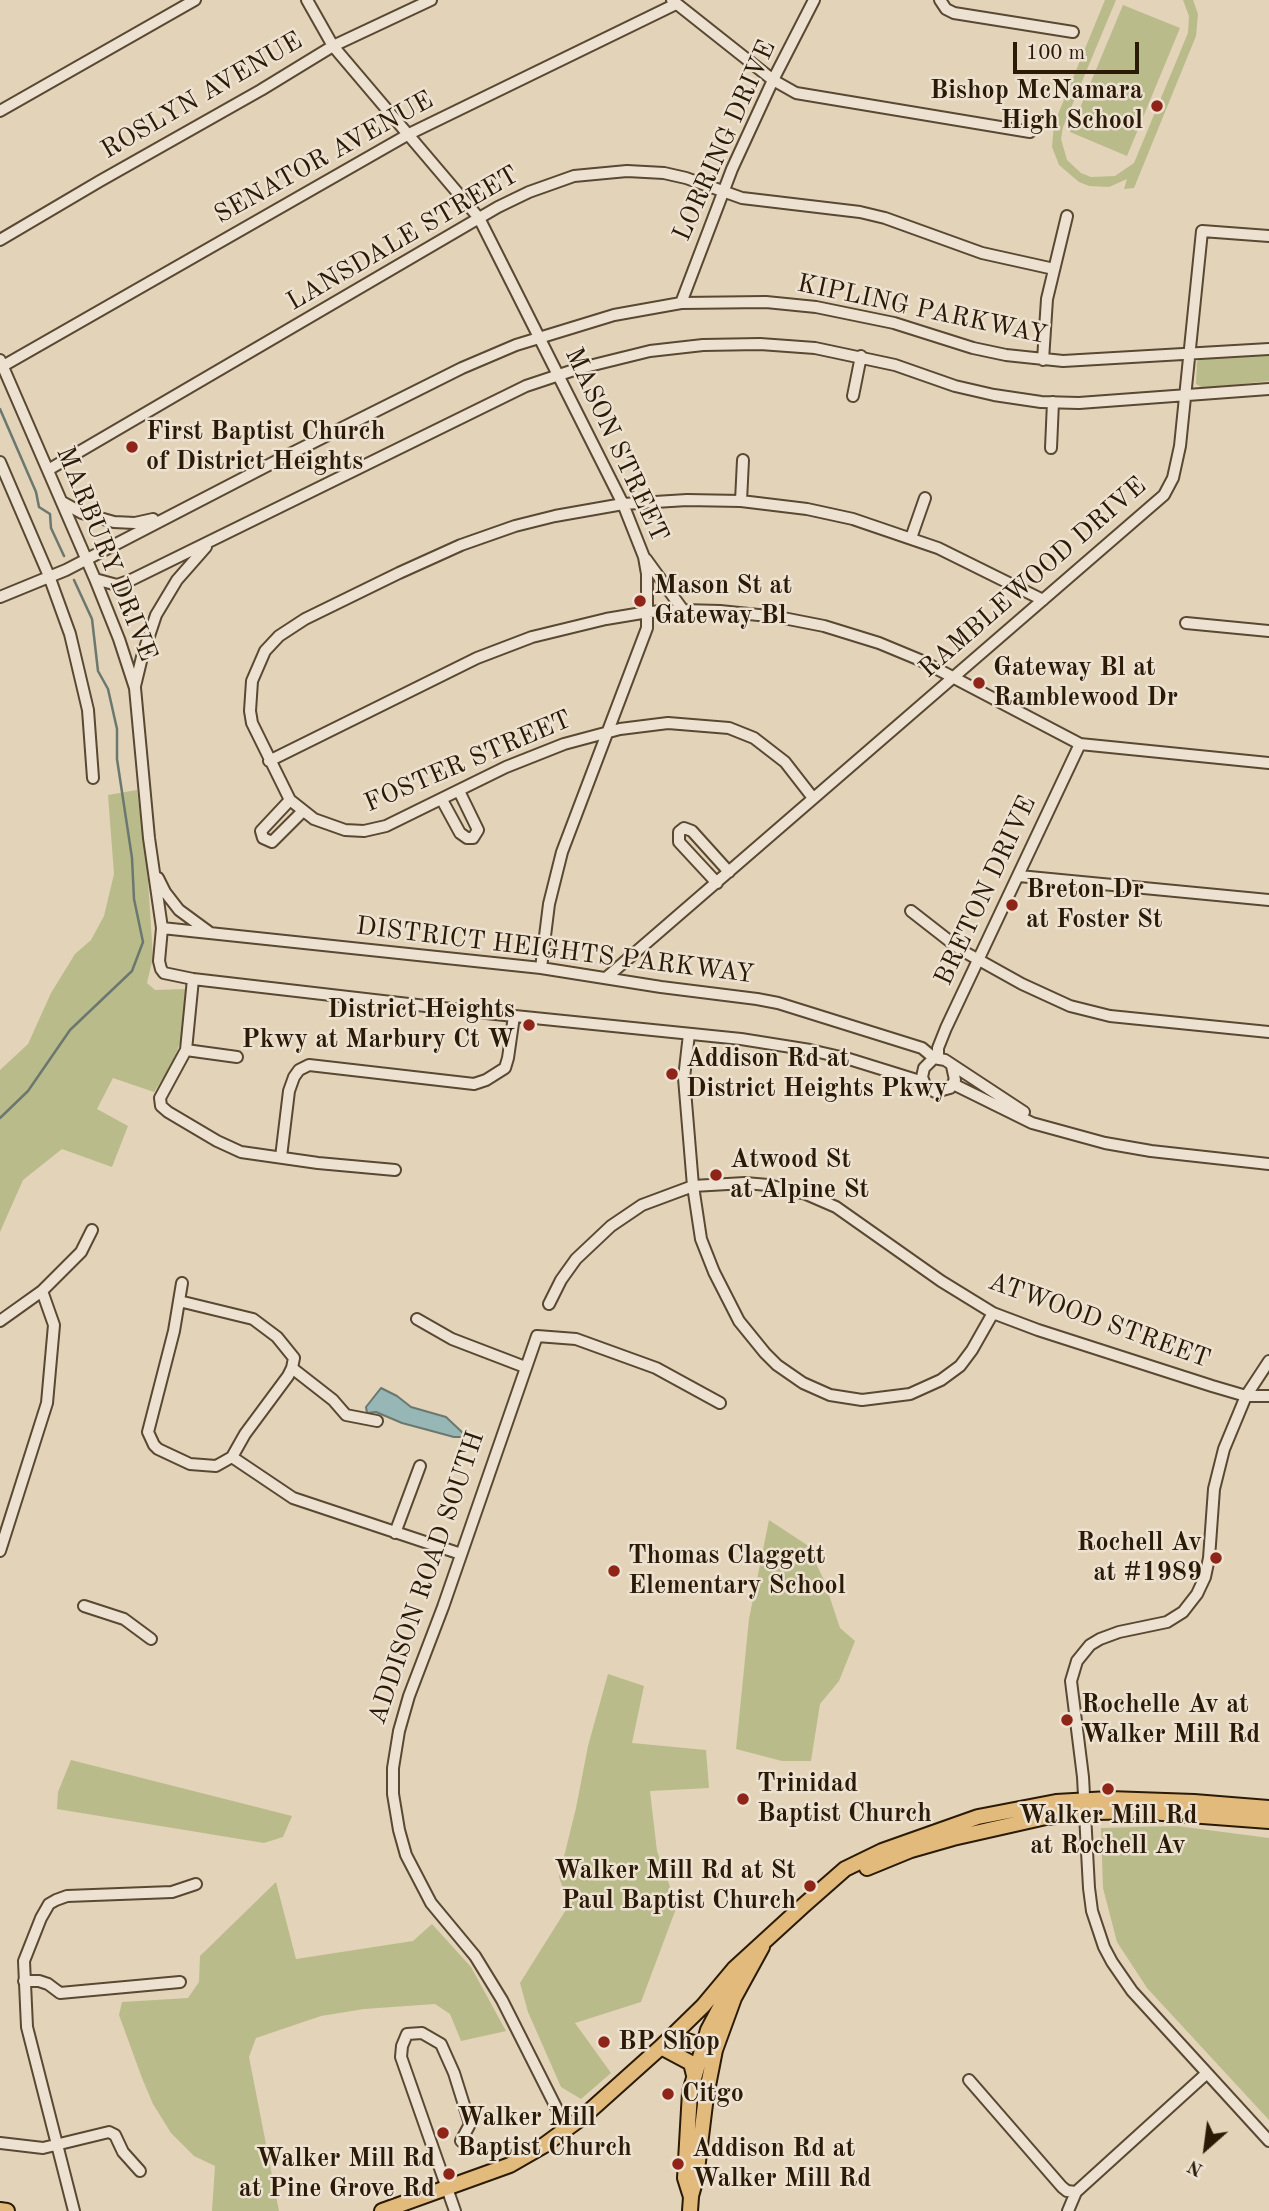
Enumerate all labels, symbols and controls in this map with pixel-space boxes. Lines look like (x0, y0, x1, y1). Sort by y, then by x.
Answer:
street label: ROSLYN AVENUE (96, 26, 308, 166)
scale bar (1017, 28, 1143, 72)
street label: LORRING DRIVE (667, 36, 783, 246)
text: 100 m (1026, 43, 1085, 64)
place label: Bishop McNamara High School (930, 75, 1143, 136)
street label: SENATOR AVENUE (209, 85, 439, 231)
marker: Bishop McNamara High School (1149, 98, 1165, 114)
street label: LANSDALE STREET (282, 160, 524, 318)
street label: KIPLING PARKWAY (794, 268, 1050, 352)
street label: MASON STREET (557, 343, 675, 547)
place label: First Baptist Church of District Heights (146, 416, 385, 478)
marker: First Baptist Church of District Heights (124, 439, 140, 455)
street label: MARBURY DRIVE (49, 442, 163, 666)
street label: RAMBLEWOOD DRIVE (913, 471, 1153, 685)
place label: Mason St at Gateway Bl (654, 570, 792, 632)
marker: Mason St at Gateway Bl (632, 593, 648, 609)
place label: Gateway Bl at Ramblewood Dr (993, 652, 1178, 714)
marker: Gateway Bl at Ramblewood Dr (971, 675, 987, 691)
street label: FOSTER STREET (360, 704, 576, 820)
street label: BRETON DRIVE (928, 791, 1044, 991)
place label: Breton Dr at Foster St (1026, 874, 1162, 936)
marker: Breton Dr at Foster St (1004, 897, 1020, 913)
street label: DISTRICT HEIGHTS PARKWAY (354, 911, 756, 991)
place label: District Heights Pkwy at Marbury Ct W (241, 994, 515, 1056)
marker: District Heights Pkwy at Marbury Ct W (521, 1017, 537, 1033)
place label: Addison Rd at District Heights Pkwy (686, 1043, 948, 1104)
marker: Addison Rd at District Heights Pkwy (664, 1066, 680, 1082)
place label: Atwood St at Alpine St (730, 1144, 869, 1206)
marker: Atwood St at Alpine St (708, 1167, 724, 1183)
street label: ATWOOD STREET (984, 1266, 1214, 1376)
street label: ADDISON ROAD SOUTH (362, 1427, 492, 1729)
place label: Rochell Av at #1989 (1076, 1527, 1202, 1588)
place label: Thomas Claggett Elementary School (628, 1540, 846, 1602)
marker: Rochell Av at #1989 (1208, 1550, 1224, 1566)
marker: Thomas Claggett Elementary School (606, 1563, 622, 1579)
place label: Rochelle Av at Walker Mill Rd (1081, 1689, 1260, 1750)
marker: Rochelle Av at Walker Mill Rd (1059, 1712, 1075, 1728)
place label: Trinidad Baptist Church (757, 1768, 932, 1830)
marker: Walker Mill Rd at Rochell Av (1100, 1781, 1116, 1797)
marker: Trinidad Baptist Church (735, 1791, 751, 1807)
place label: Walker Mill Rd at Rochell Av (1018, 1800, 1198, 1862)
place label: Walker Mill Rd at St Paul Baptist Church (554, 1855, 796, 1916)
marker: Walker Mill Rd at St Paul Baptist Church (802, 1878, 818, 1894)
place label: BP Shop (618, 2026, 720, 2058)
marker: BP Shop (596, 2034, 612, 2050)
place label: Citgo (682, 2078, 744, 2110)
marker: Citgo (660, 2086, 676, 2102)
place label: Walker Mill Baptist Church (457, 2102, 632, 2164)
north arrow (1171, 2113, 1241, 2183)
marker: Walker Mill Baptist Church (435, 2125, 451, 2141)
place label: Addison Rd at Walker Mill Rd (692, 2133, 871, 2194)
place label: Walker Mill Rd at Pine Grove Rd (239, 2143, 435, 2204)
text: N (1185, 2155, 1207, 2179)
marker: Addison Rd at Walker Mill Rd (670, 2156, 686, 2172)
marker: Walker Mill Rd at Pine Grove Rd (441, 2166, 457, 2182)

